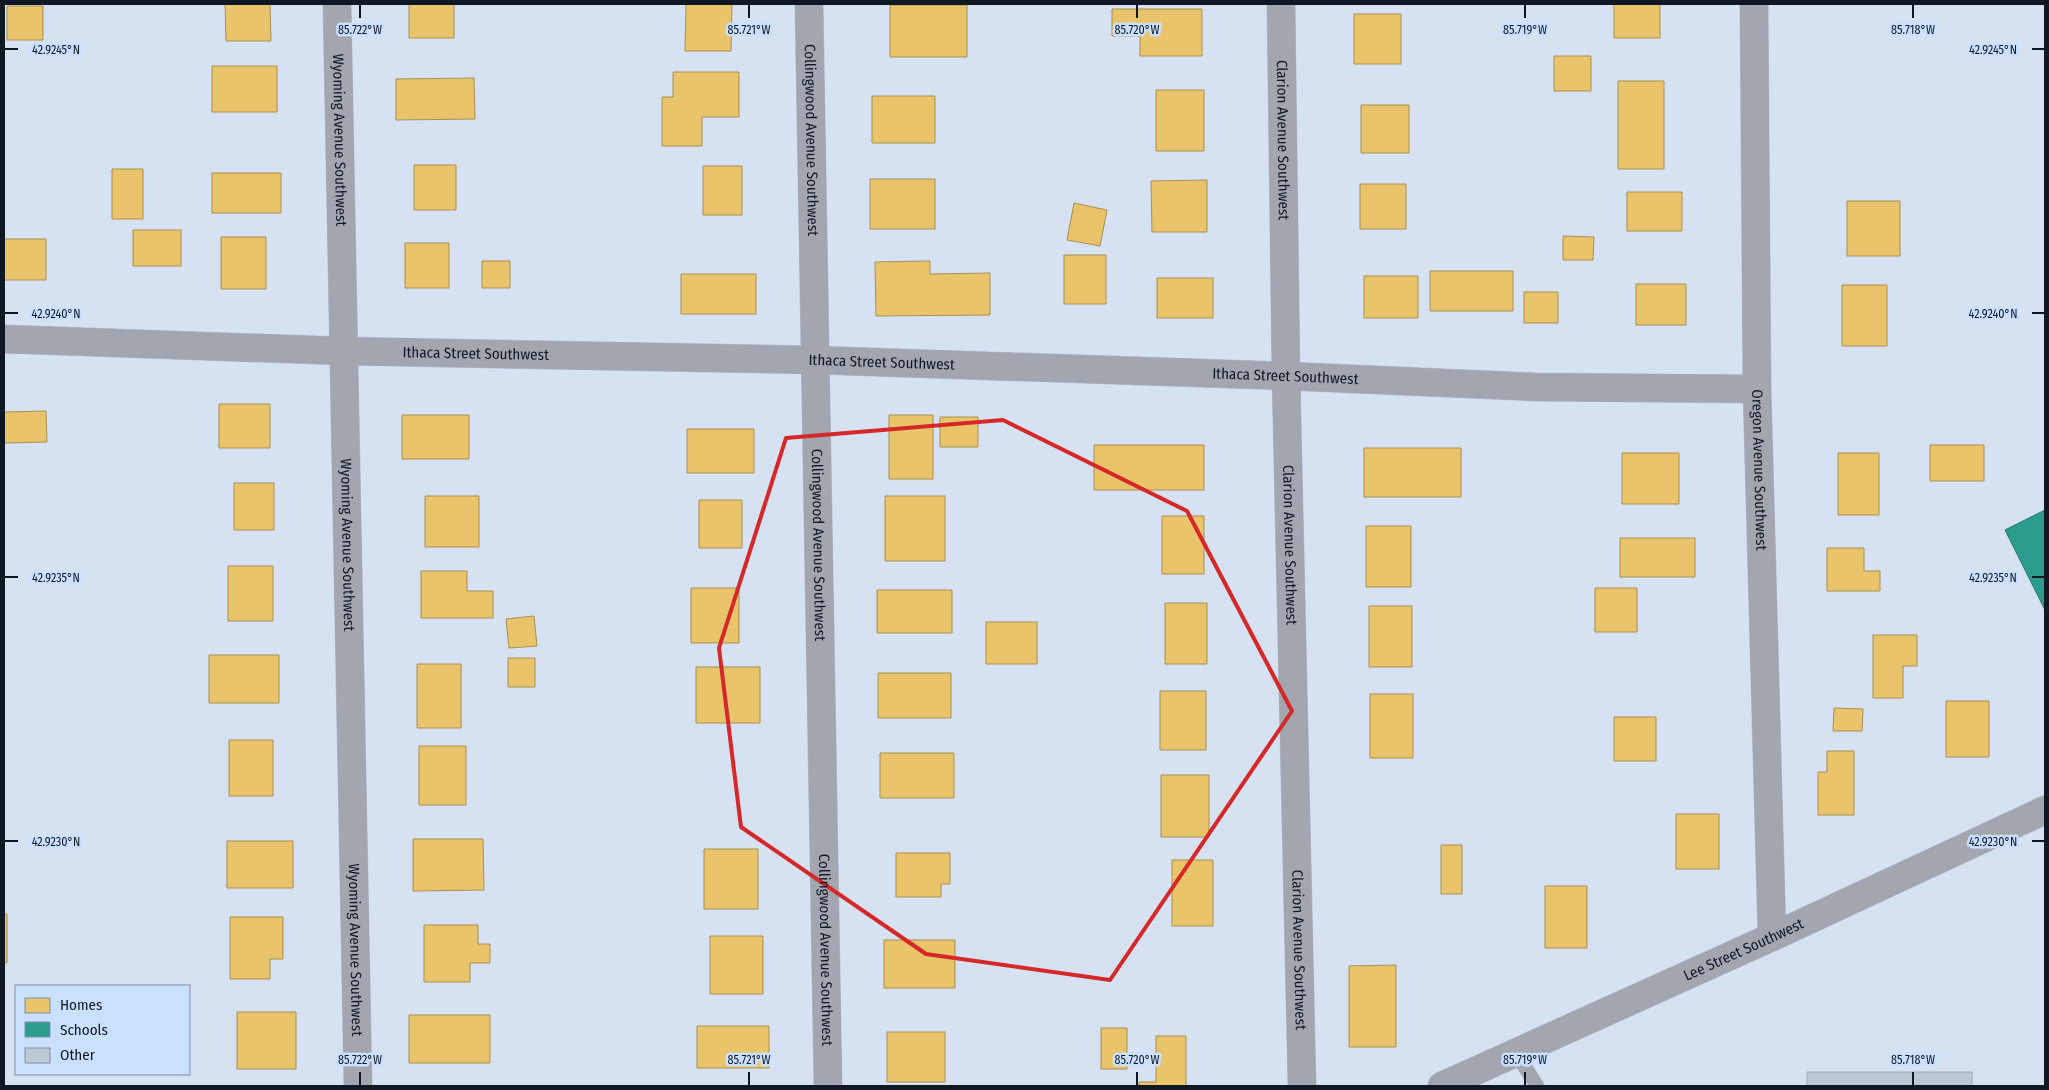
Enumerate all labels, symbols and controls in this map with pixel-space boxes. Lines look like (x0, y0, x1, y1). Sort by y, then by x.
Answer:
text: 85.722°W (338, 23, 382, 37)
text: 85.721°W (727, 23, 771, 37)
text: 85.720°W (1115, 23, 1159, 37)
text: 85.719°W (1503, 23, 1547, 37)
text: 85.718°W (1891, 23, 1935, 37)
text: 42.9245°N (32, 43, 80, 57)
text: 42.9245°N (1969, 43, 2017, 57)
street label: Collingwood Avenue Southwest (801, 44, 822, 236)
street label: Wyoming Avenue Southwest (329, 53, 350, 227)
street label: Clarion Avenue Southwest (1273, 60, 1293, 220)
text: 42.9240°N (32, 307, 80, 321)
text: 42.9240°N (1969, 307, 2017, 321)
street label: Ithaca Street Southwest (402, 343, 549, 364)
street label: Ithaca Street Southwest (808, 351, 955, 374)
street label: Ithaca Street Southwest (1212, 365, 1359, 388)
street label: Oregon Avenue Southwest (1748, 389, 1770, 551)
street label: Collingwood Avenue Southwest (808, 449, 829, 641)
street label: Wyoming Avenue Southwest (337, 458, 358, 632)
street label: Clarion Avenue Southwest (1279, 465, 1301, 625)
text: 42.9235°N (32, 571, 80, 585)
text: 42.9235°N (1969, 571, 2017, 585)
text: 42.9230°N (32, 835, 80, 849)
text: 42.9230°N (1969, 835, 2017, 849)
street label: Collingwood Avenue Southwest (815, 854, 836, 1046)
street label: Wyoming Avenue Southwest (345, 863, 366, 1036)
street label: Clarion Avenue Southwest (1288, 869, 1310, 1030)
street label: Lee Street Southwest (1681, 915, 1807, 985)
legend (15, 985, 190, 1075)
text: Homes (60, 996, 102, 1014)
text: Schools (60, 1021, 108, 1039)
text: Other (60, 1046, 96, 1064)
text: 85.722°W (338, 1053, 382, 1067)
text: 85.721°W (727, 1053, 771, 1067)
text: 85.720°W (1115, 1053, 1159, 1067)
text: 85.719°W (1503, 1053, 1547, 1067)
text: 85.718°W (1891, 1053, 1935, 1067)

